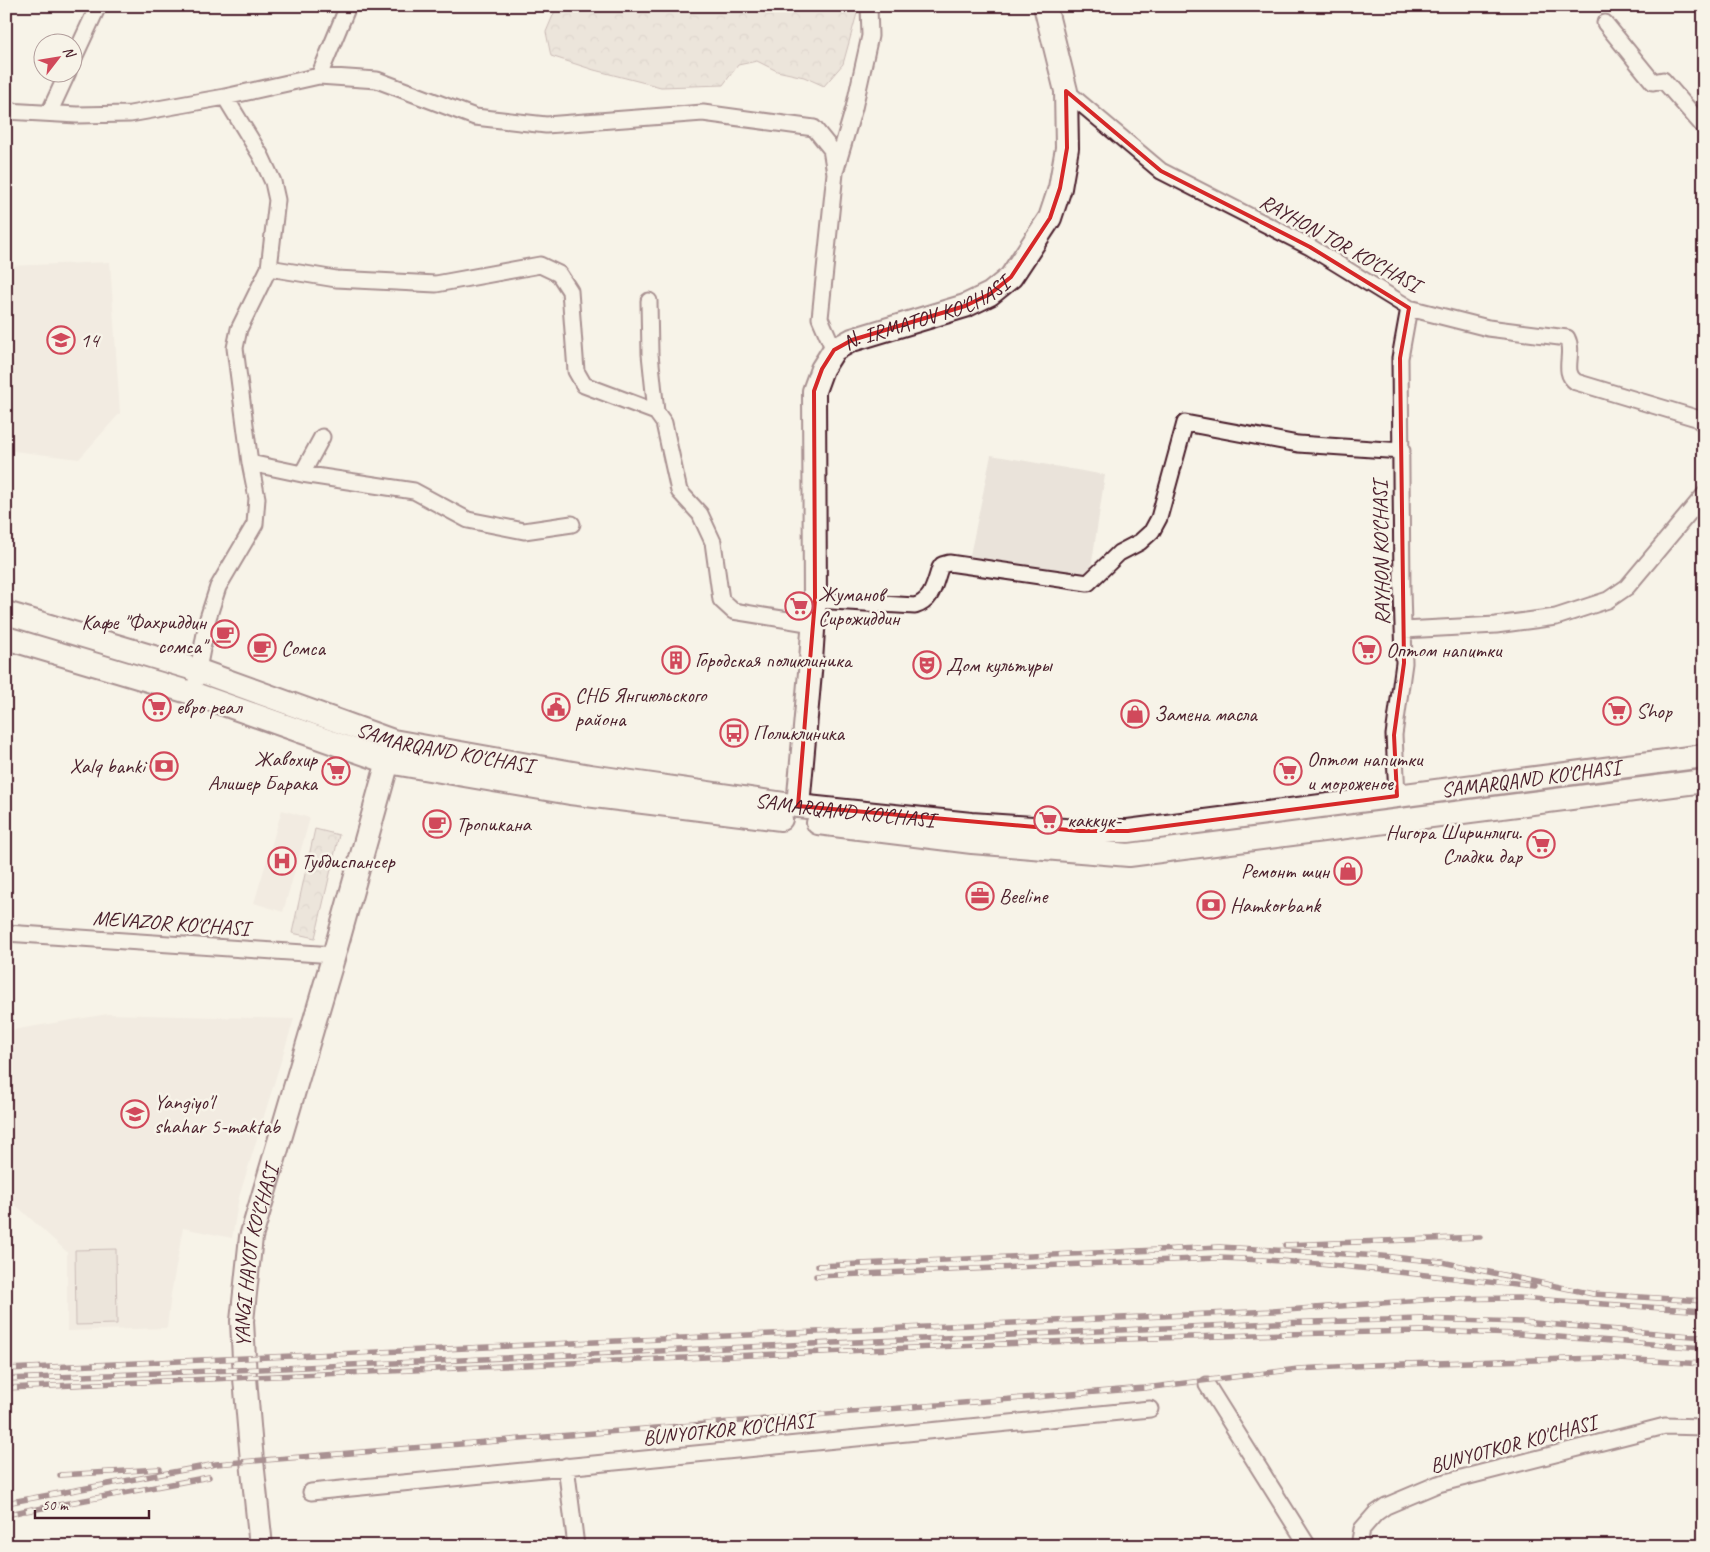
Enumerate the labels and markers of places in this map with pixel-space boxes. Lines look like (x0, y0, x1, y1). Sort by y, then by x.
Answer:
school or university icon: 14 (46, 325, 76, 355)
place label: 14 (80, 327, 101, 353)
place label: Жуманов Сирожиддин (818, 581, 901, 631)
supermarket icon: Жуманов Сирожиддин (784, 591, 814, 621)
place label: Кафе "Фахриддин сомса" (81, 609, 210, 659)
cafe icon: Кафе "Фахриддин сомса" (210, 619, 240, 649)
cafe icon: Сомса (247, 633, 277, 663)
place label: Сомса (281, 635, 326, 661)
supermarket icon: Оптом напитки (1352, 635, 1382, 665)
place label: Оптом напитки (1386, 637, 1503, 663)
building icon: Городская поликлиника (661, 645, 691, 675)
place label: Городская поликлиника (695, 647, 854, 673)
theatre icon: Дом культуры (912, 650, 942, 680)
place label: Дом культуры (946, 652, 1053, 678)
place label: СНБ Янгиюльского района (575, 682, 708, 732)
supermarket icon: евро реал (142, 692, 172, 722)
public building icon: СНБ Янгиюльского района (541, 692, 571, 722)
place label: евро реал (176, 694, 243, 720)
supermarket icon: Shop (1602, 696, 1632, 726)
place label: Shop (1636, 698, 1673, 724)
shop icon: Замена масла (1120, 699, 1150, 729)
place label: Замена масла (1154, 701, 1258, 727)
bus stop icon: Поликлиника (719, 718, 749, 748)
place label: Поликлиника (753, 720, 845, 746)
place label: Жавохир Алишер Барака (208, 746, 319, 796)
place label: Оптом напитки и мороженое (1307, 746, 1424, 796)
bank icon: Xalq banki (149, 751, 179, 781)
place label: Xalq banki (70, 753, 148, 779)
supermarket icon: Жавохир Алишер Барака (321, 756, 351, 786)
supermarket icon: Оптом напитки и мороженое (1273, 756, 1303, 786)
supermarket icon: каккук- (1033, 805, 1063, 835)
place label: каккук- (1067, 807, 1122, 833)
cafe icon: Тропикана (422, 809, 452, 839)
place label: Тропикана (456, 811, 533, 837)
place label: Нигора Ширинлиги. Сладки дар (1386, 819, 1523, 869)
supermarket icon: Нигора Ширинлиги. Сладки дар (1526, 829, 1556, 859)
hospital icon: Тубдиспансер (267, 846, 297, 876)
place label: Тубдиспансер (301, 848, 396, 874)
shop icon: Ремонт шин (1333, 856, 1363, 886)
place label: Ремонт шин (1241, 858, 1331, 884)
office icon: Beeline (965, 881, 995, 911)
place label: Beeline (999, 883, 1049, 909)
bank icon: Hamkorbank (1196, 890, 1226, 920)
place label: Hamkorbank (1230, 892, 1322, 918)
place label: Yangiyo'l shahar 5-maktab (154, 1089, 282, 1139)
school or university icon: Yangiyo'l shahar 5-maktab (120, 1099, 150, 1129)

